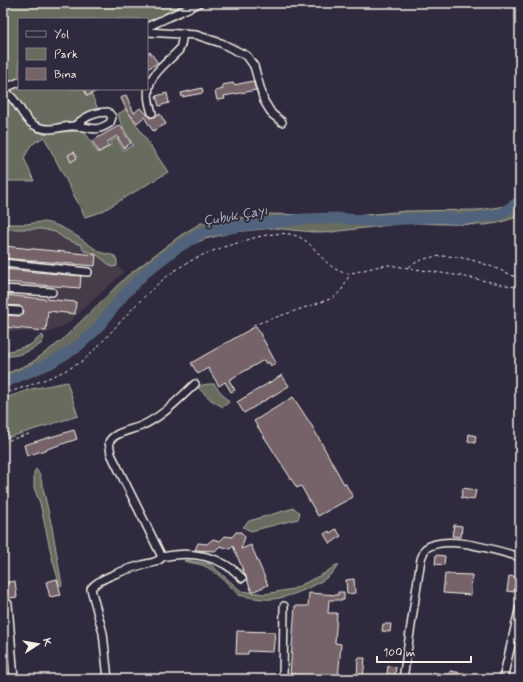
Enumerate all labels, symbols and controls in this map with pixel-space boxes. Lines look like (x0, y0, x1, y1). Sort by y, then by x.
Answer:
legend (18, 18, 148, 90)
text: Yol (54, 27, 69, 43)
text: Park (54, 47, 78, 63)
text: Bina (54, 67, 77, 83)
water label: Çubuk Çayı (201, 201, 269, 231)
north arrow (18, 624, 58, 664)
text: K (39, 637, 55, 648)
scale bar (377, 638, 471, 664)
text: 100 m (383, 645, 415, 661)

